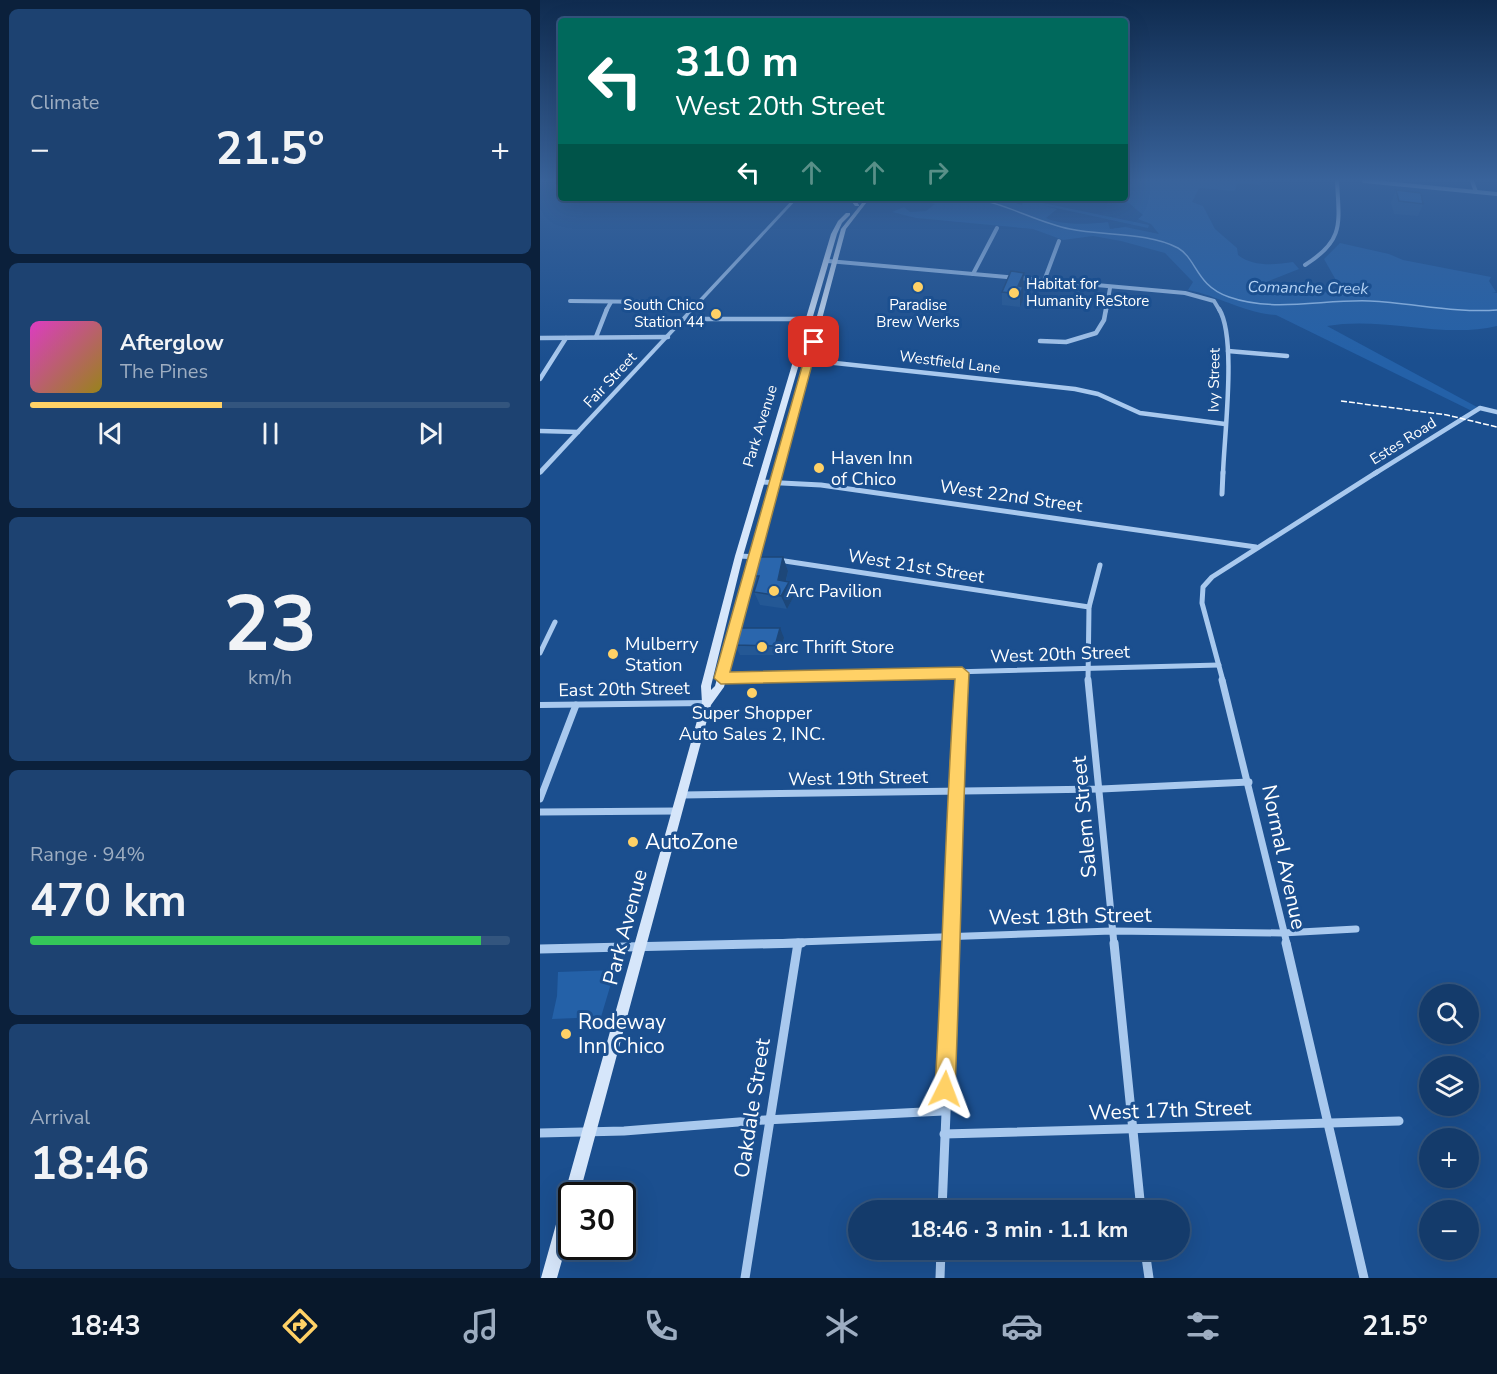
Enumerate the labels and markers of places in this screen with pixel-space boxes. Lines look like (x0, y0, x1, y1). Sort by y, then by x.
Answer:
place label: Habitat for Humanity ReStore (1026, 274, 1149, 311)
marker: Paradise Brew Werks (911, 280, 925, 294)
marker: Habitat for Humanity ReStore (1007, 286, 1021, 300)
place label: South Chico Station 44 (623, 295, 704, 332)
place label: Paradise Brew Werks (876, 295, 960, 332)
marker: South Chico Station 44 (709, 307, 723, 321)
pin (788, 316, 839, 367)
place label: Haven Inn of Chico (831, 446, 913, 491)
marker: Haven Inn of Chico (812, 461, 826, 475)
place label: Arc Pavilion (786, 579, 882, 603)
marker: Arc Pavilion (767, 584, 781, 598)
place label: Mulberry Station (625, 632, 699, 677)
place label: arc Thrift Store (774, 635, 894, 659)
marker: arc Thrift Store (755, 640, 769, 654)
marker: Mulberry Station (606, 647, 620, 661)
marker: Super Shopper Auto Sales 2, INC. (745, 686, 759, 700)
place label: Super Shopper Auto Sales 2, INC. (679, 701, 825, 746)
place label: AutoZone (645, 828, 738, 856)
marker: AutoZone (626, 835, 640, 849)
place label: Rodeway Inn Chico (578, 1008, 666, 1060)
marker: Rodeway Inn Chico (559, 1027, 573, 1041)

